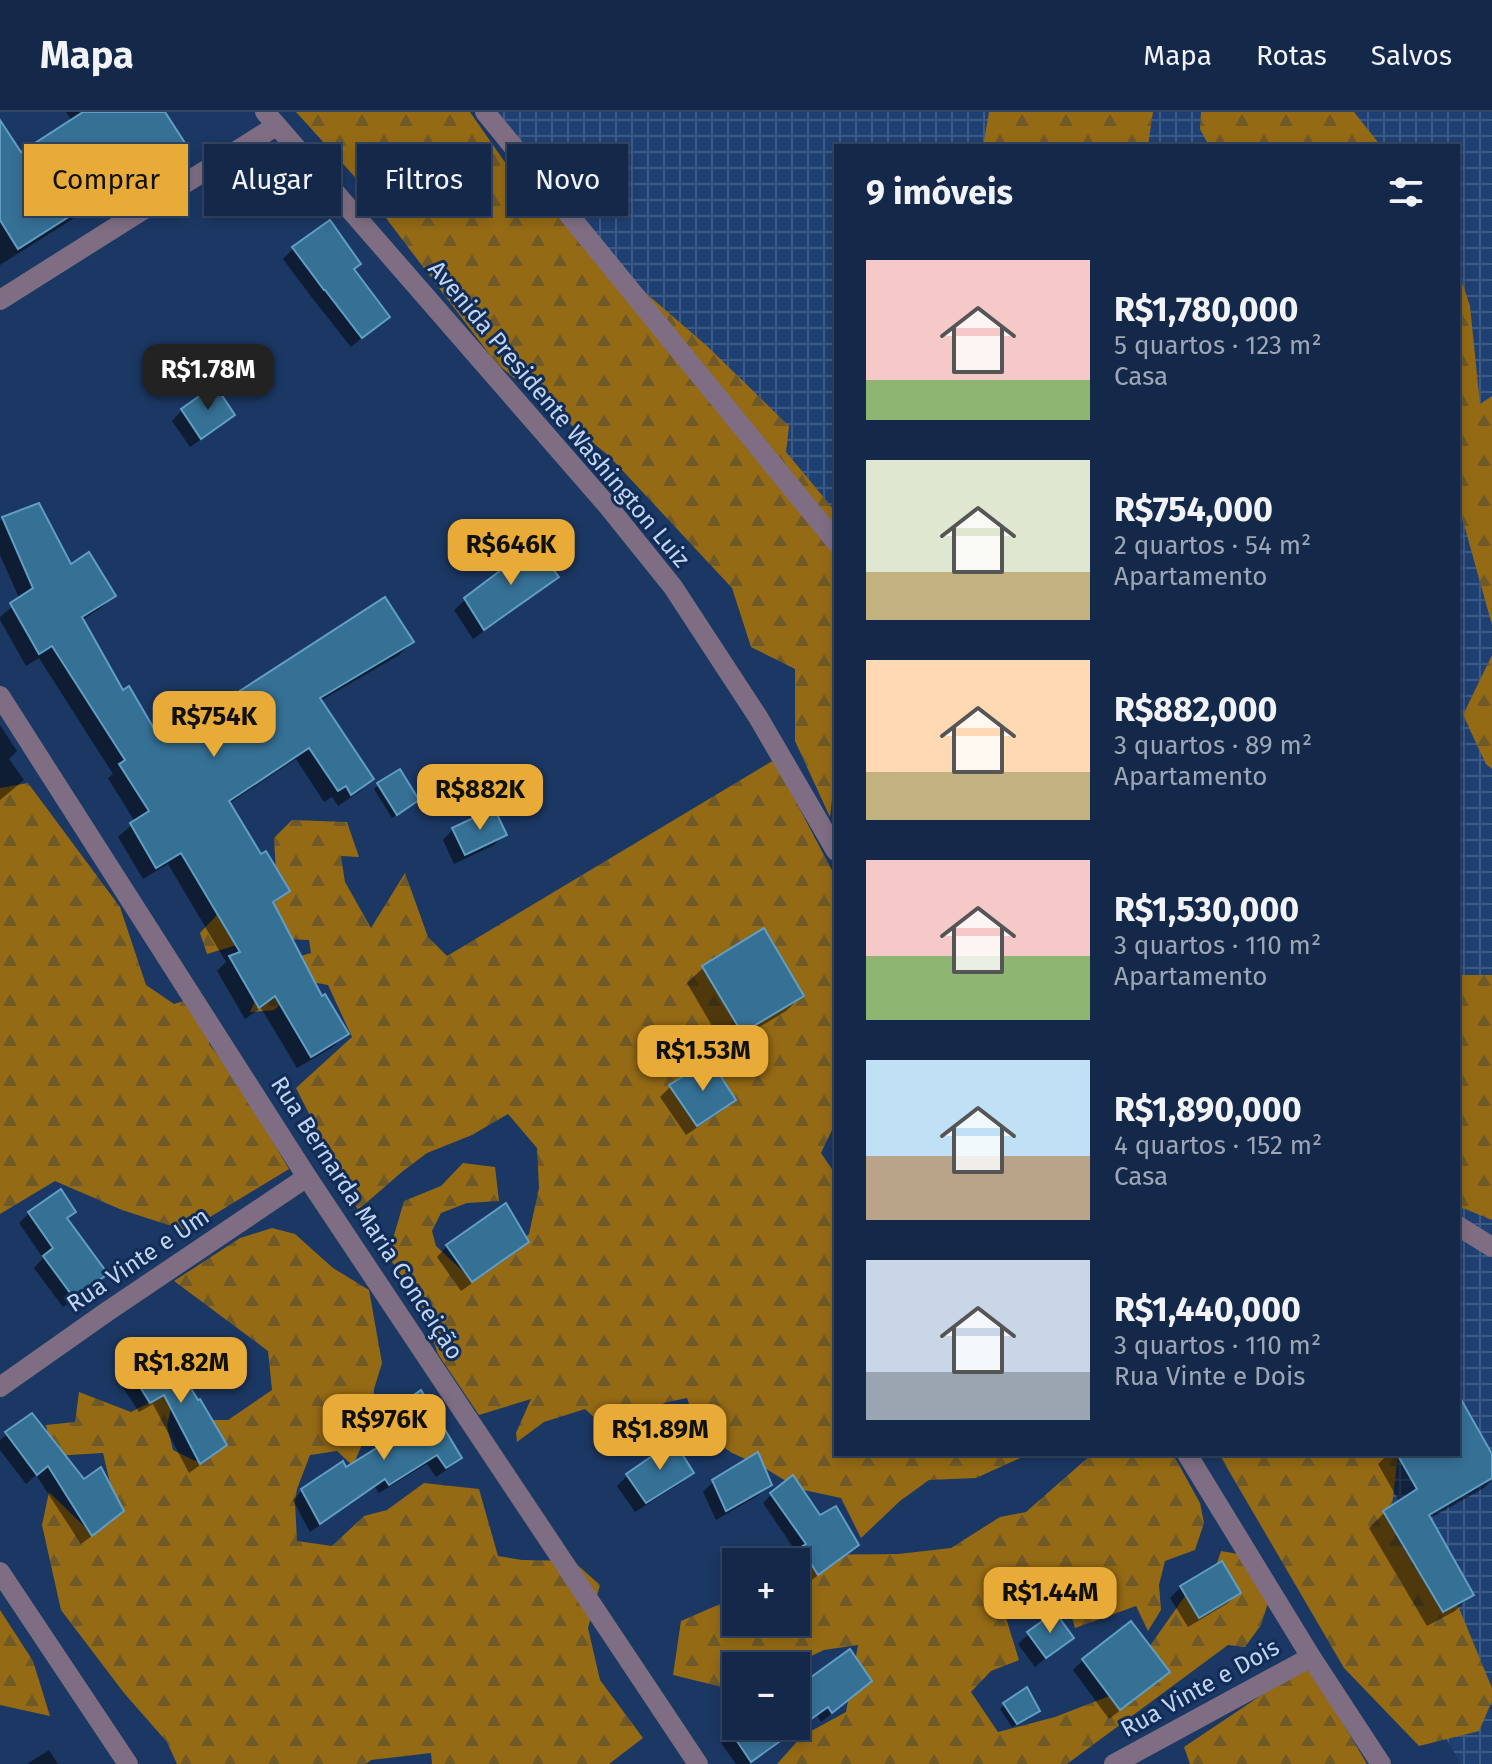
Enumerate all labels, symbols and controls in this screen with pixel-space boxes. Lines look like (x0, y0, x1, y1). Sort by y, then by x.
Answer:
text: Mapa (40, 32, 134, 78)
text: Mapa (1143, 39, 1212, 72)
text: Rotas (1256, 39, 1327, 72)
text: Salvos (1371, 39, 1452, 72)
chip: Comprar (24, 144, 188, 216)
chip: Alugar (204, 144, 341, 216)
chip: Filtros (357, 144, 491, 216)
chip: Novo (507, 144, 628, 216)
icon: filters (1384, 170, 1428, 214)
text: 9 imóveis (866, 172, 1013, 213)
street label: Avenida Presidente Washington Luiz (422, 255, 696, 573)
text: R$1,780,000 (1114, 289, 1298, 330)
icon: home (930, 292, 1026, 388)
text: 5 quartos · 123 m² (1114, 330, 1322, 361)
pin: R$1.78M (134, 344, 282, 412)
text: R$1.78M (161, 354, 255, 385)
text: Casa (1114, 361, 1168, 392)
text: R$754,000 (1114, 489, 1273, 530)
icon: home (930, 492, 1026, 588)
pin: R$646K (446, 519, 576, 587)
text: R$646K (466, 529, 556, 560)
text: 2 quartos · 54 m² (1114, 530, 1311, 561)
text: Apartamento (1114, 561, 1267, 592)
text: R$882,000 (1114, 689, 1277, 730)
pin: R$754K (149, 691, 279, 759)
icon: home (930, 692, 1026, 788)
text: R$754K (171, 701, 257, 732)
text: 3 quartos · 89 m² (1114, 730, 1312, 761)
text: Apartamento (1114, 761, 1267, 792)
pin: R$882K (415, 764, 545, 832)
text: R$882K (435, 774, 525, 805)
text: R$1,530,000 (1114, 889, 1299, 930)
icon: home (930, 892, 1026, 988)
text: 3 quartos · 110 m² (1114, 930, 1321, 961)
text: Apartamento (1114, 961, 1267, 992)
pin: R$1.53M (629, 1025, 777, 1093)
text: R$1.53M (655, 1035, 751, 1066)
street label: Rua Bernarda Maria Conceição (265, 1071, 469, 1365)
text: R$1,890,000 (1114, 1089, 1302, 1130)
icon: home (930, 1092, 1026, 1188)
text: 4 quartos · 152 m² (1114, 1130, 1322, 1161)
text: Casa (1114, 1161, 1168, 1192)
street label: Rua Vinte e Um (61, 1202, 215, 1318)
text: R$1,440,000 (1114, 1289, 1301, 1330)
icon: home (930, 1292, 1026, 1388)
text: 3 quartos · 110 m² (1114, 1330, 1321, 1361)
pin: R$1.82M (107, 1337, 255, 1405)
text: R$1.82M (133, 1347, 229, 1378)
text: Rua Vinte e Dois (1114, 1361, 1305, 1392)
pin: R$976K (319, 1394, 449, 1462)
text: R$976K (341, 1404, 427, 1435)
pin: R$1.89M (586, 1404, 734, 1472)
text: R$1.89M (611, 1414, 709, 1445)
map controls (722, 1548, 810, 1740)
button: + (722, 1548, 810, 1636)
pin: R$1.44M (976, 1567, 1124, 1635)
text: R$1.44M (1002, 1577, 1098, 1608)
street label: Rua Vinte e Dois (1116, 1633, 1284, 1743)
button: − (722, 1652, 810, 1740)

